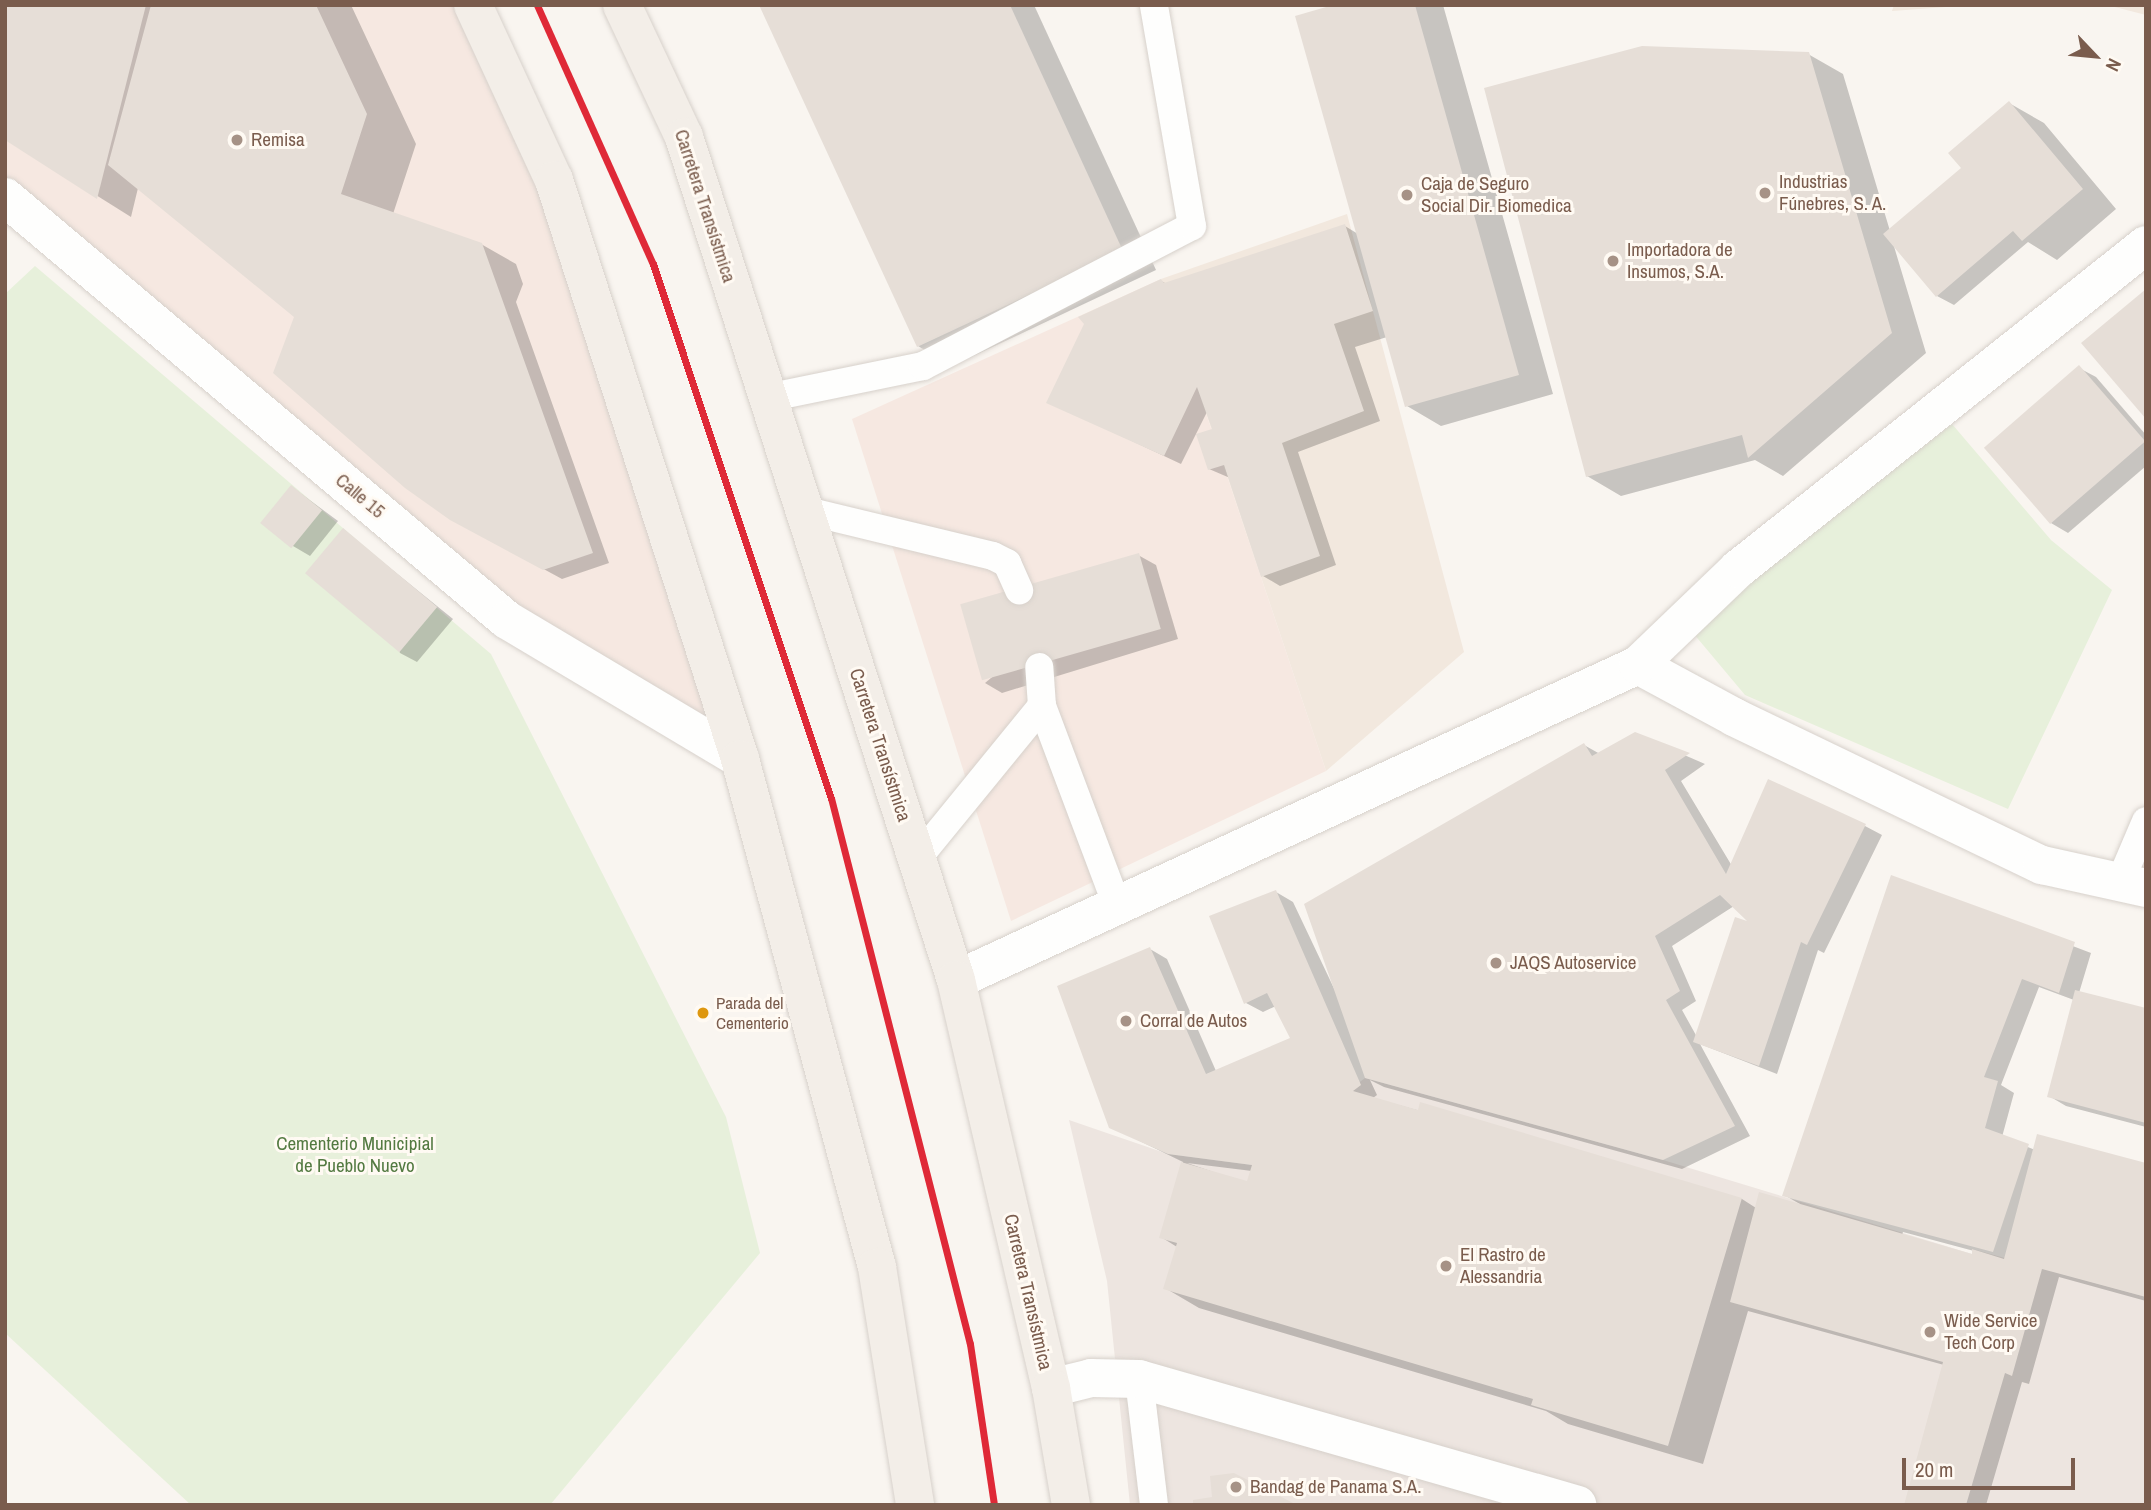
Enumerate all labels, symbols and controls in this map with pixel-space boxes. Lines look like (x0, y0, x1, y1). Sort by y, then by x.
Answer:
north arrow (2060, 21, 2130, 91)
text: N (2100, 54, 2128, 76)
street label: Carretera Transístmica (669, 127, 741, 285)
place label: Remisa (251, 129, 305, 151)
marker: Remisa (229, 132, 245, 148)
place label: Industrias Fúnebres, S. A. (1779, 171, 1887, 215)
place label: Caja de Seguro Social Dir. Biomedica (1421, 173, 1572, 217)
marker: Industrias Fúnebres, S. A. (1757, 185, 1773, 201)
marker: Caja de Seguro Social Dir. Biomedica (1399, 187, 1415, 203)
place label: Importadora de Insumos, S.A. (1627, 239, 1733, 283)
marker: Importadora de Insumos, S.A. (1605, 253, 1621, 269)
street label: Calle 15 (331, 469, 389, 523)
street label: Carretera Transístmica (844, 666, 916, 824)
place label: JAQS Autoservice (1510, 952, 1637, 974)
marker: JAQS Autoservice (1488, 955, 1504, 971)
place label: Parada del Cementerio (716, 993, 789, 1033)
marker: Parada del Cementerio (696, 1006, 710, 1020)
place label: Corral de Autos (1140, 1010, 1248, 1032)
marker: Corral de Autos (1118, 1013, 1134, 1029)
park label: Cementerio Municipial de Pueblo Nuevo (276, 1133, 434, 1177)
street label: Carretera Transístmica (999, 1212, 1057, 1372)
place label: El Rastro de Alessandria (1460, 1244, 1546, 1288)
marker: El Rastro de Alessandria (1438, 1258, 1454, 1274)
place label: Wide Service Tech Corp (1944, 1310, 2038, 1354)
marker: Wide Service Tech Corp (1922, 1324, 1938, 1340)
scale bar (1906, 1444, 2079, 1488)
text: 20 m (1915, 1455, 1953, 1484)
place label: Bandag de Panama S.A. (1250, 1476, 1422, 1498)
marker: Bandag de Panama S.A. (1228, 1479, 1244, 1495)

